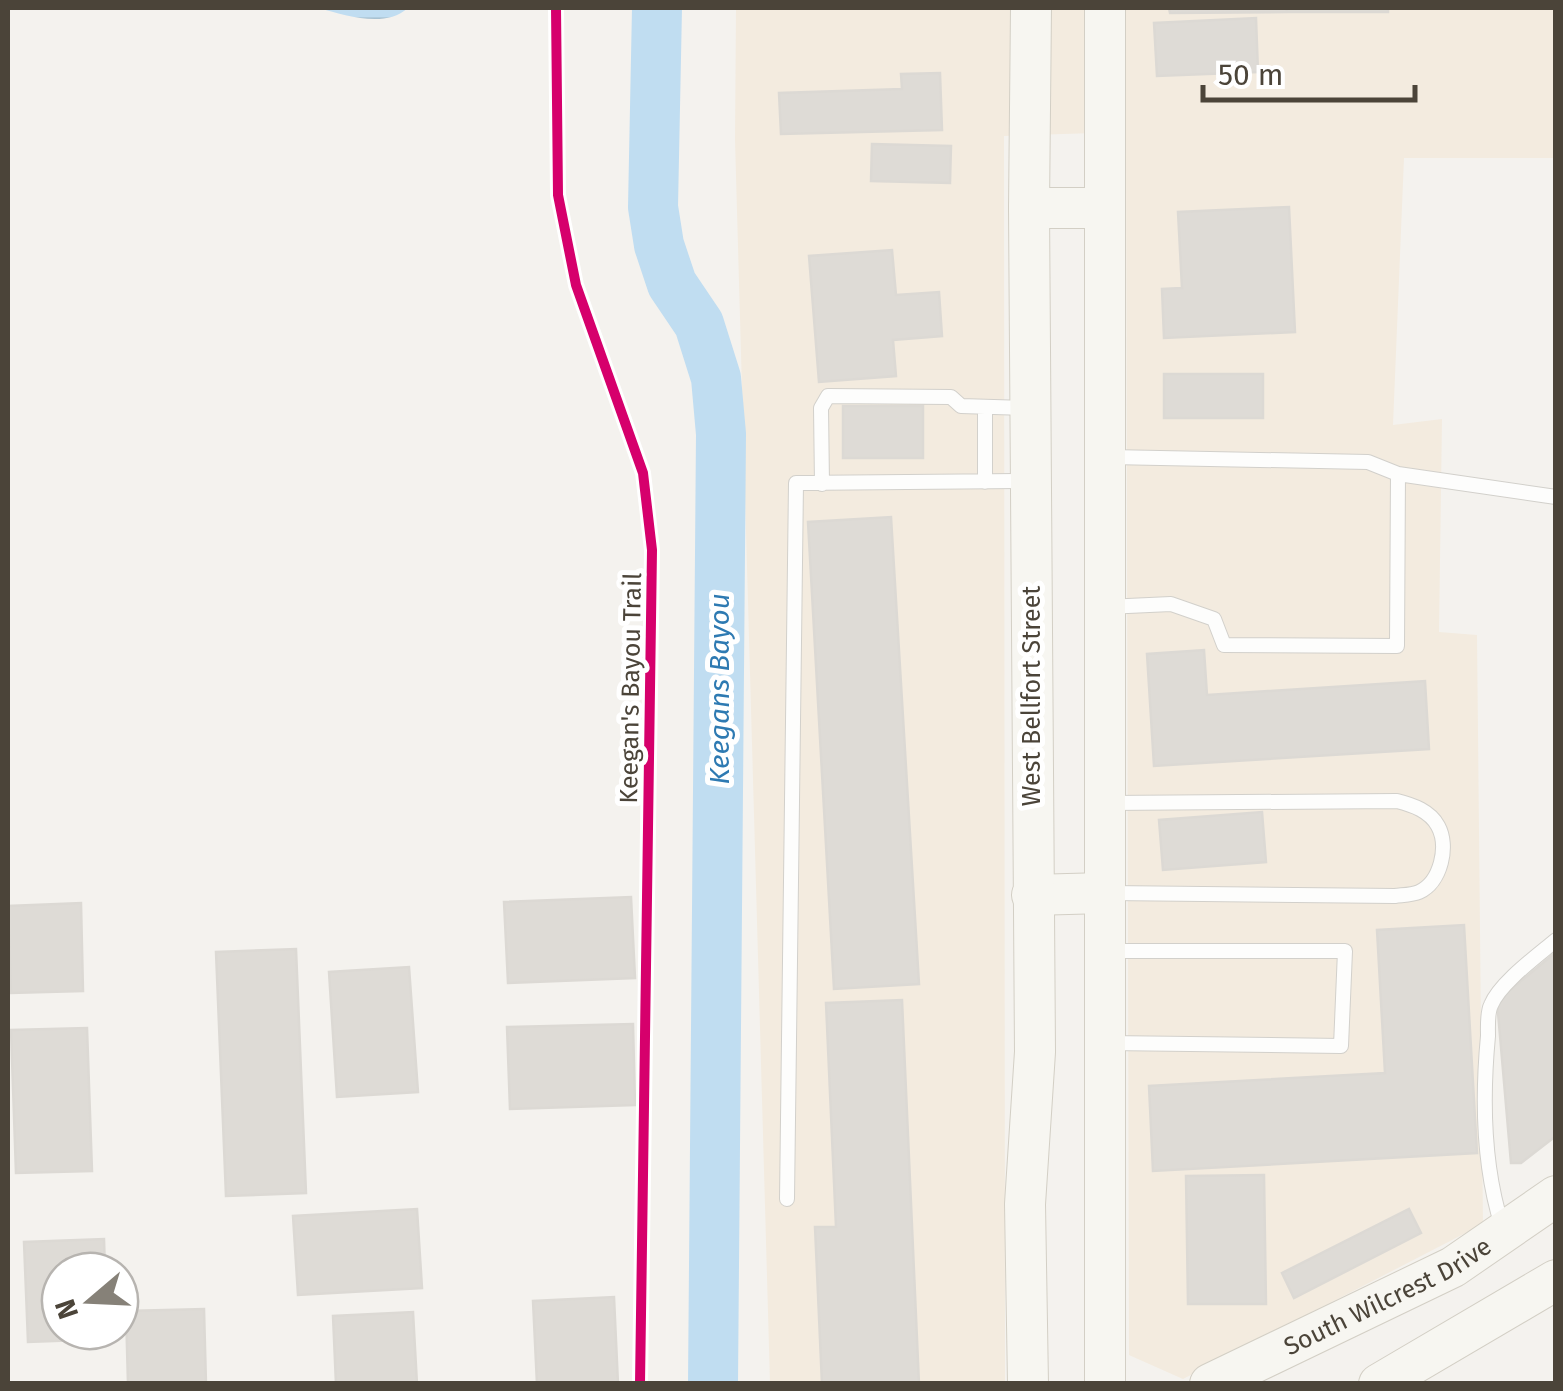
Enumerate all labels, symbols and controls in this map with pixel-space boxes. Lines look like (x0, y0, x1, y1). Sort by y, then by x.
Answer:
scale bar (1203, 40, 1416, 102)
text: 50 m (1218, 57, 1283, 93)
street label: Keegan's Bayou Trail (614, 572, 648, 804)
street label: West Bellfort Street (1017, 585, 1047, 806)
water label: Keegans Bayou (703, 593, 736, 785)
street label: South Wilcrest Drive (1279, 1231, 1497, 1362)
north arrow (40, 1251, 140, 1351)
text: N (48, 1295, 85, 1323)

